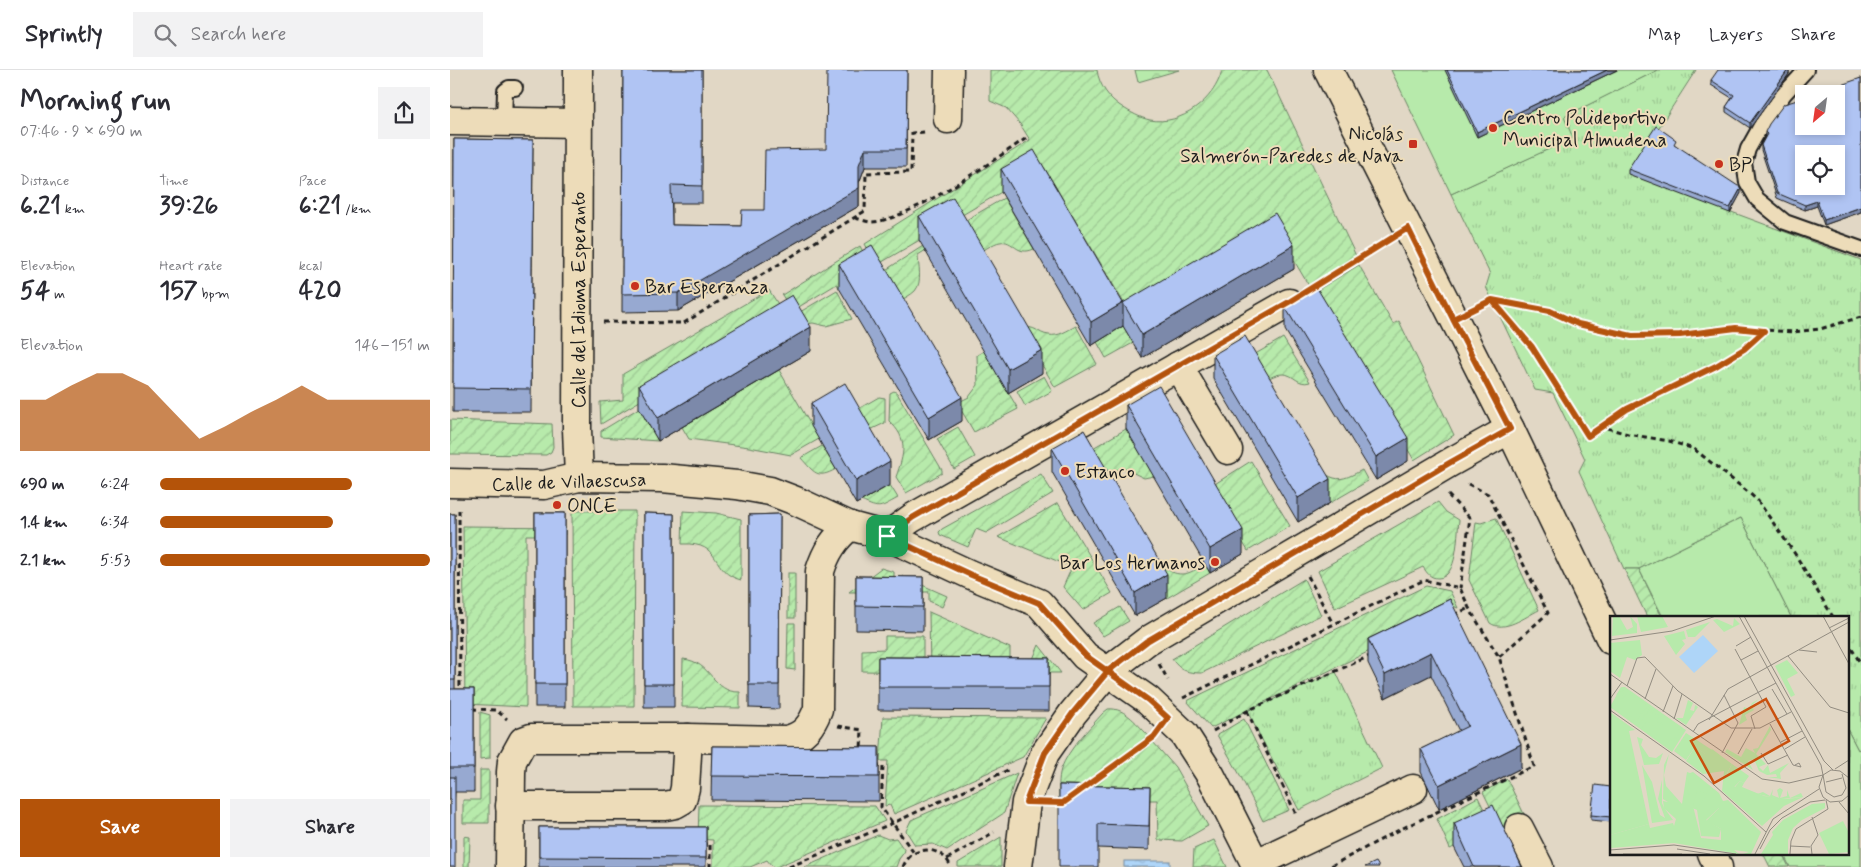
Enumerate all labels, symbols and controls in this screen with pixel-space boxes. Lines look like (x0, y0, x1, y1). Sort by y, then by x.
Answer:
search box (133, 12, 483, 57)
text: Sprintly (25, 19, 103, 50)
icon: search (151, 21, 179, 49)
text: Search here (191, 22, 286, 47)
text: Map (1648, 23, 1681, 47)
text: Layers (1709, 23, 1763, 47)
text: Share (1791, 23, 1836, 47)
text: Morning run (20, 83, 171, 120)
north arrow (1795, 85, 1845, 135)
map controls (1795, 85, 1845, 195)
button: share (378, 87, 430, 139)
place label: Centro Polideportivo Municipal Almudena (1503, 106, 1667, 153)
text: 07:46 · 9 × 690 m (20, 121, 142, 142)
place label: Nicolás Salmerón-Paredes de Nava (1180, 122, 1404, 169)
marker: Centro Polideportivo Municipal Almudena (1487, 122, 1499, 134)
marker: Nicolás Salmerón-Paredes de Nava (1407, 138, 1419, 150)
button: locate (1795, 145, 1845, 195)
place label: BP (1729, 153, 1752, 178)
marker: BP (1713, 158, 1725, 170)
text: Distance (20, 172, 69, 190)
text: Time (159, 172, 189, 190)
text: Pace (299, 172, 327, 190)
text: 6.21 (20, 190, 61, 223)
text: 39:26 (159, 190, 218, 223)
text: 6:21 (299, 190, 341, 223)
street label: Calle del Idioma Esperanto (567, 192, 592, 408)
text: km (61, 200, 85, 218)
text: /km (341, 200, 371, 218)
text: Elevation (20, 257, 75, 275)
text: Heart rate (159, 257, 222, 275)
text: kcal (299, 257, 322, 275)
text: 54 (20, 275, 50, 308)
text: 157 (159, 275, 198, 308)
text: 420 (299, 275, 341, 308)
place label: Bar Esperanza (645, 275, 769, 300)
marker: Bar Esperanza (629, 280, 641, 292)
text: m (50, 285, 65, 303)
text: bpm (198, 285, 230, 303)
text: Elevation (20, 335, 83, 356)
text: 146–151 m (354, 335, 430, 356)
place label: Estanco (1075, 460, 1135, 485)
marker: Estanco (1059, 465, 1071, 477)
street label: Calle de Villaescusa (491, 467, 647, 498)
text: 690 m (20, 474, 64, 495)
text: 6:24 (100, 474, 130, 495)
place label: ONCE (567, 494, 617, 519)
marker: ONCE (551, 499, 563, 511)
text: 1.4 km (20, 512, 67, 533)
text: 6:34 (100, 512, 129, 533)
pin (866, 515, 908, 557)
icon: arrive (873, 522, 901, 550)
text: 2.1 km (20, 550, 66, 571)
text: 5:53 (100, 550, 130, 571)
place label: Bar Los Hermanos (1059, 551, 1205, 576)
marker: Bar Los Hermanos (1209, 556, 1221, 568)
inset map (1610, 616, 1848, 854)
button: Save (20, 799, 220, 857)
button: Share (230, 799, 430, 857)

